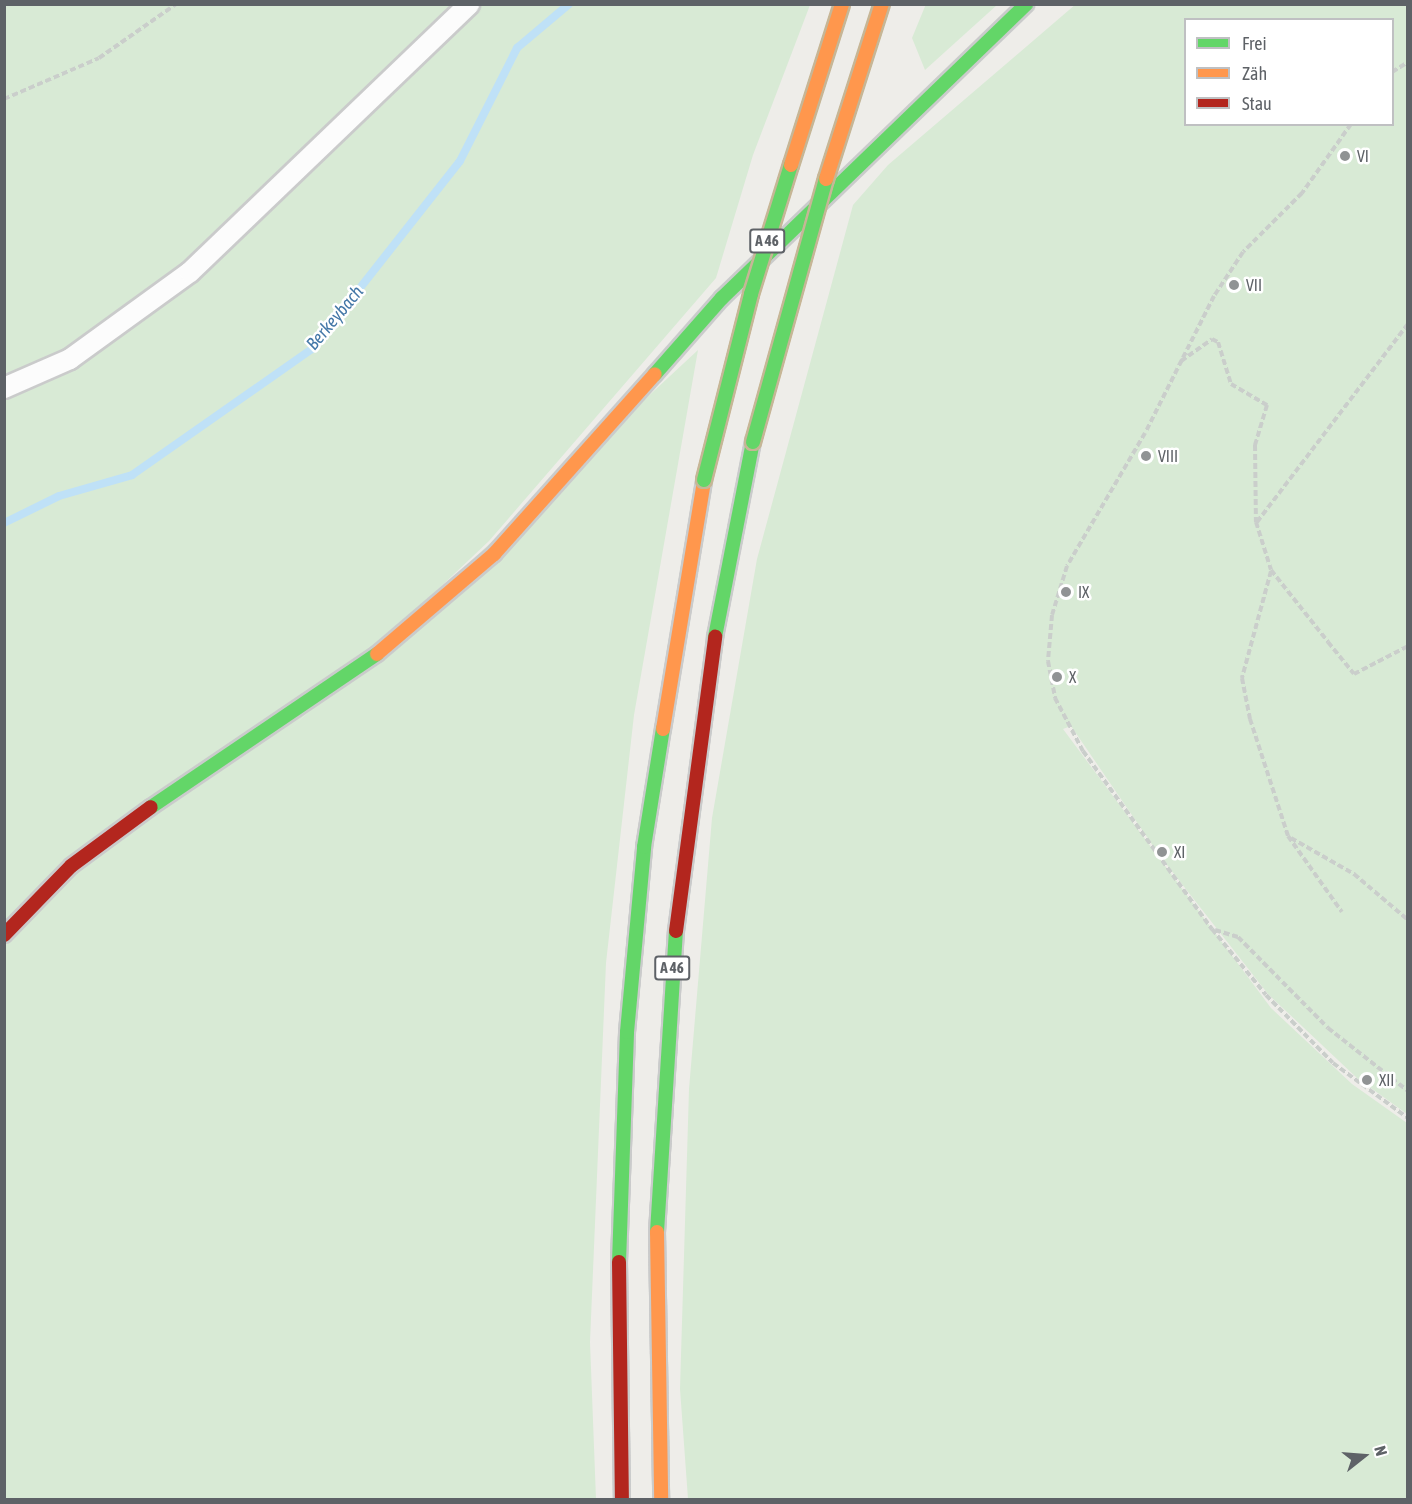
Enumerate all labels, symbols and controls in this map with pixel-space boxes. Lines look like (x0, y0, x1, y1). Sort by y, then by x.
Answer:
legend (1184, 18, 1394, 126)
text: Frei (1242, 33, 1267, 54)
text: Zäh (1242, 63, 1267, 84)
text: Stau (1242, 93, 1272, 114)
place label: VI (1357, 146, 1369, 166)
marker: VI (1338, 149, 1352, 163)
road number: A 46 (749, 229, 785, 253)
place label: VII (1246, 275, 1262, 295)
marker: VII (1227, 278, 1241, 292)
water label: Berkeybach (302, 281, 368, 355)
place label: VIII (1158, 446, 1178, 466)
marker: VIII (1139, 449, 1153, 463)
place label: IX (1078, 582, 1089, 602)
marker: IX (1059, 585, 1073, 599)
place label: X (1069, 667, 1076, 687)
marker: X (1050, 670, 1064, 684)
place label: XI (1174, 842, 1185, 862)
marker: XI (1155, 845, 1169, 859)
road number: A 46 (654, 956, 690, 980)
place label: XII (1379, 1070, 1394, 1090)
marker: XII (1360, 1073, 1374, 1087)
north arrow (1334, 1426, 1394, 1486)
text: N (1371, 1444, 1391, 1458)

